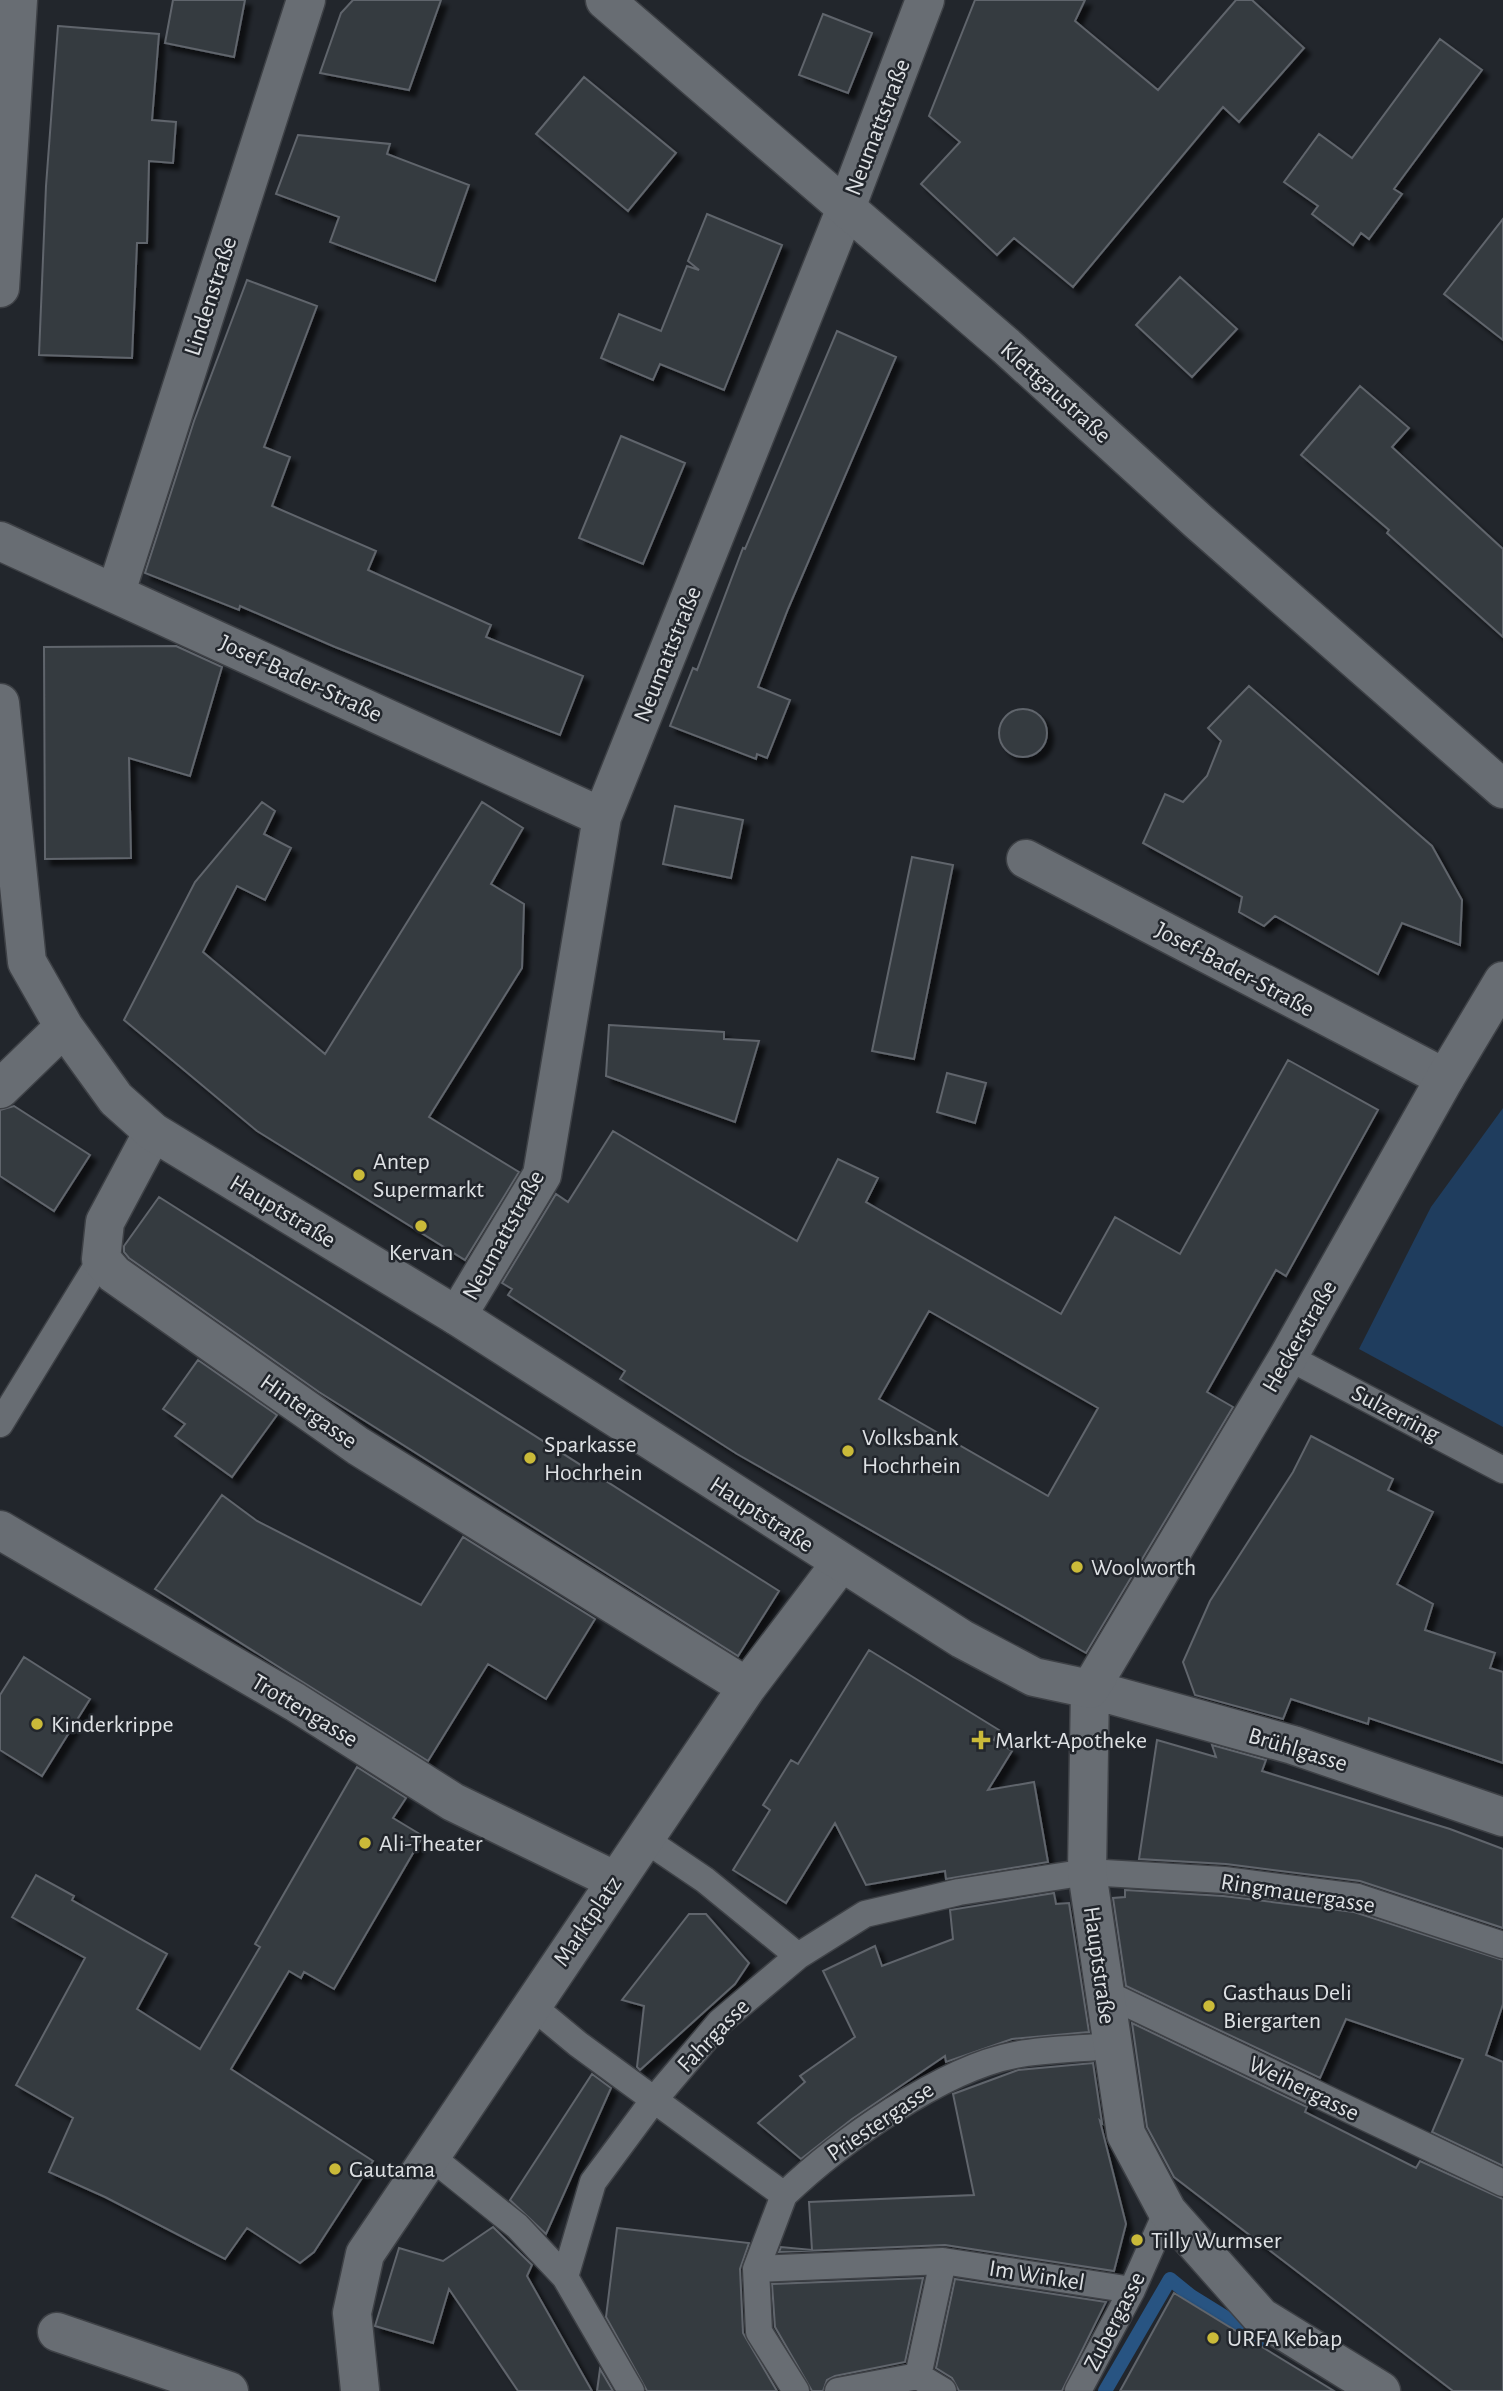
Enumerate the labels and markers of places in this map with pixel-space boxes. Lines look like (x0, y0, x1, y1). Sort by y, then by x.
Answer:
place label: Antep Supermarkt (373, 1150, 484, 1202)
marker: Antep Supermarkt (351, 1167, 367, 1183)
marker: Kervan (413, 1218, 429, 1234)
place label: Kervan (389, 1241, 453, 1265)
place label: Volksbank Hochrhein (862, 1426, 961, 1478)
place label: Sparkasse Hochrhein (544, 1433, 643, 1485)
marker: Volksbank Hochrhein (840, 1443, 856, 1459)
marker: Sparkasse Hochrhein (522, 1450, 538, 1466)
place label: Woolworth (1091, 1556, 1196, 1580)
marker: Woolworth (1069, 1559, 1085, 1575)
place label: Kinderkrippe (51, 1713, 174, 1737)
marker: Kinderkrippe (29, 1716, 45, 1732)
place label: Markt-Apotheke (995, 1729, 1147, 1753)
marker: Markt-Apotheke (973, 1732, 989, 1748)
place label: Ali-Theater (379, 1832, 483, 1856)
marker: Ali-Theater (357, 1835, 373, 1851)
place label: Gasthaus Deli Biergarten (1223, 1981, 1352, 2033)
marker: Gasthaus Deli Biergarten (1201, 1998, 1217, 2014)
place label: Gautama (349, 2158, 435, 2182)
marker: Gautama (327, 2161, 343, 2177)
place label: Tilly Wurmser (1151, 2229, 1282, 2253)
marker: Tilly Wurmser (1129, 2232, 1145, 2248)
place label: URFA Kebap (1227, 2327, 1342, 2351)
marker: URFA Kebap (1205, 2330, 1221, 2346)

